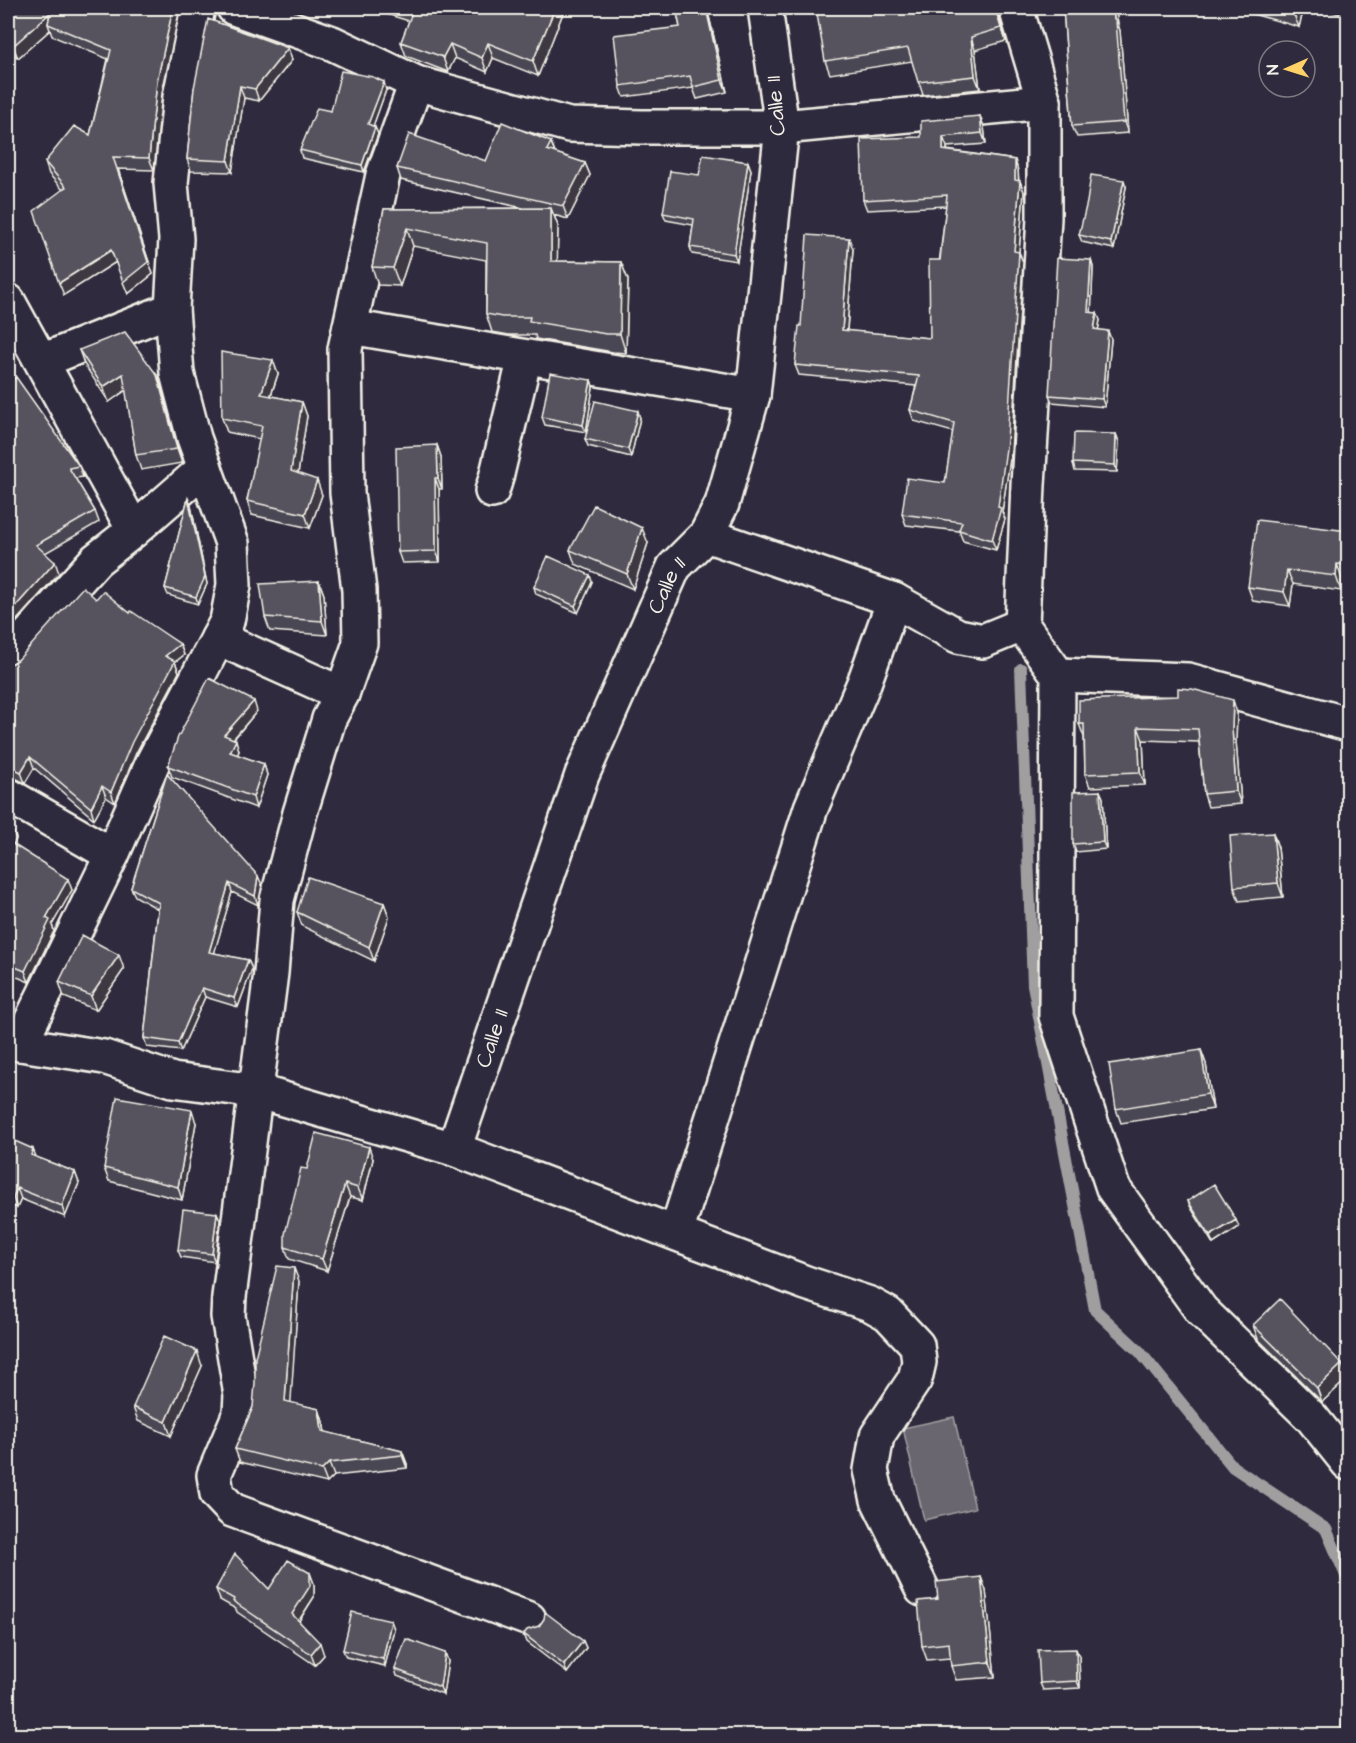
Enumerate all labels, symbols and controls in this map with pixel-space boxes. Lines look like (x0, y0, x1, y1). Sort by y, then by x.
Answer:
north arrow (1257, 39, 1317, 99)
text: N (1262, 64, 1284, 75)
street label: Calle 11 (758, 75, 794, 137)
street label: Calle 11 (640, 549, 692, 619)
street label: Calle 11 (467, 1005, 516, 1072)

